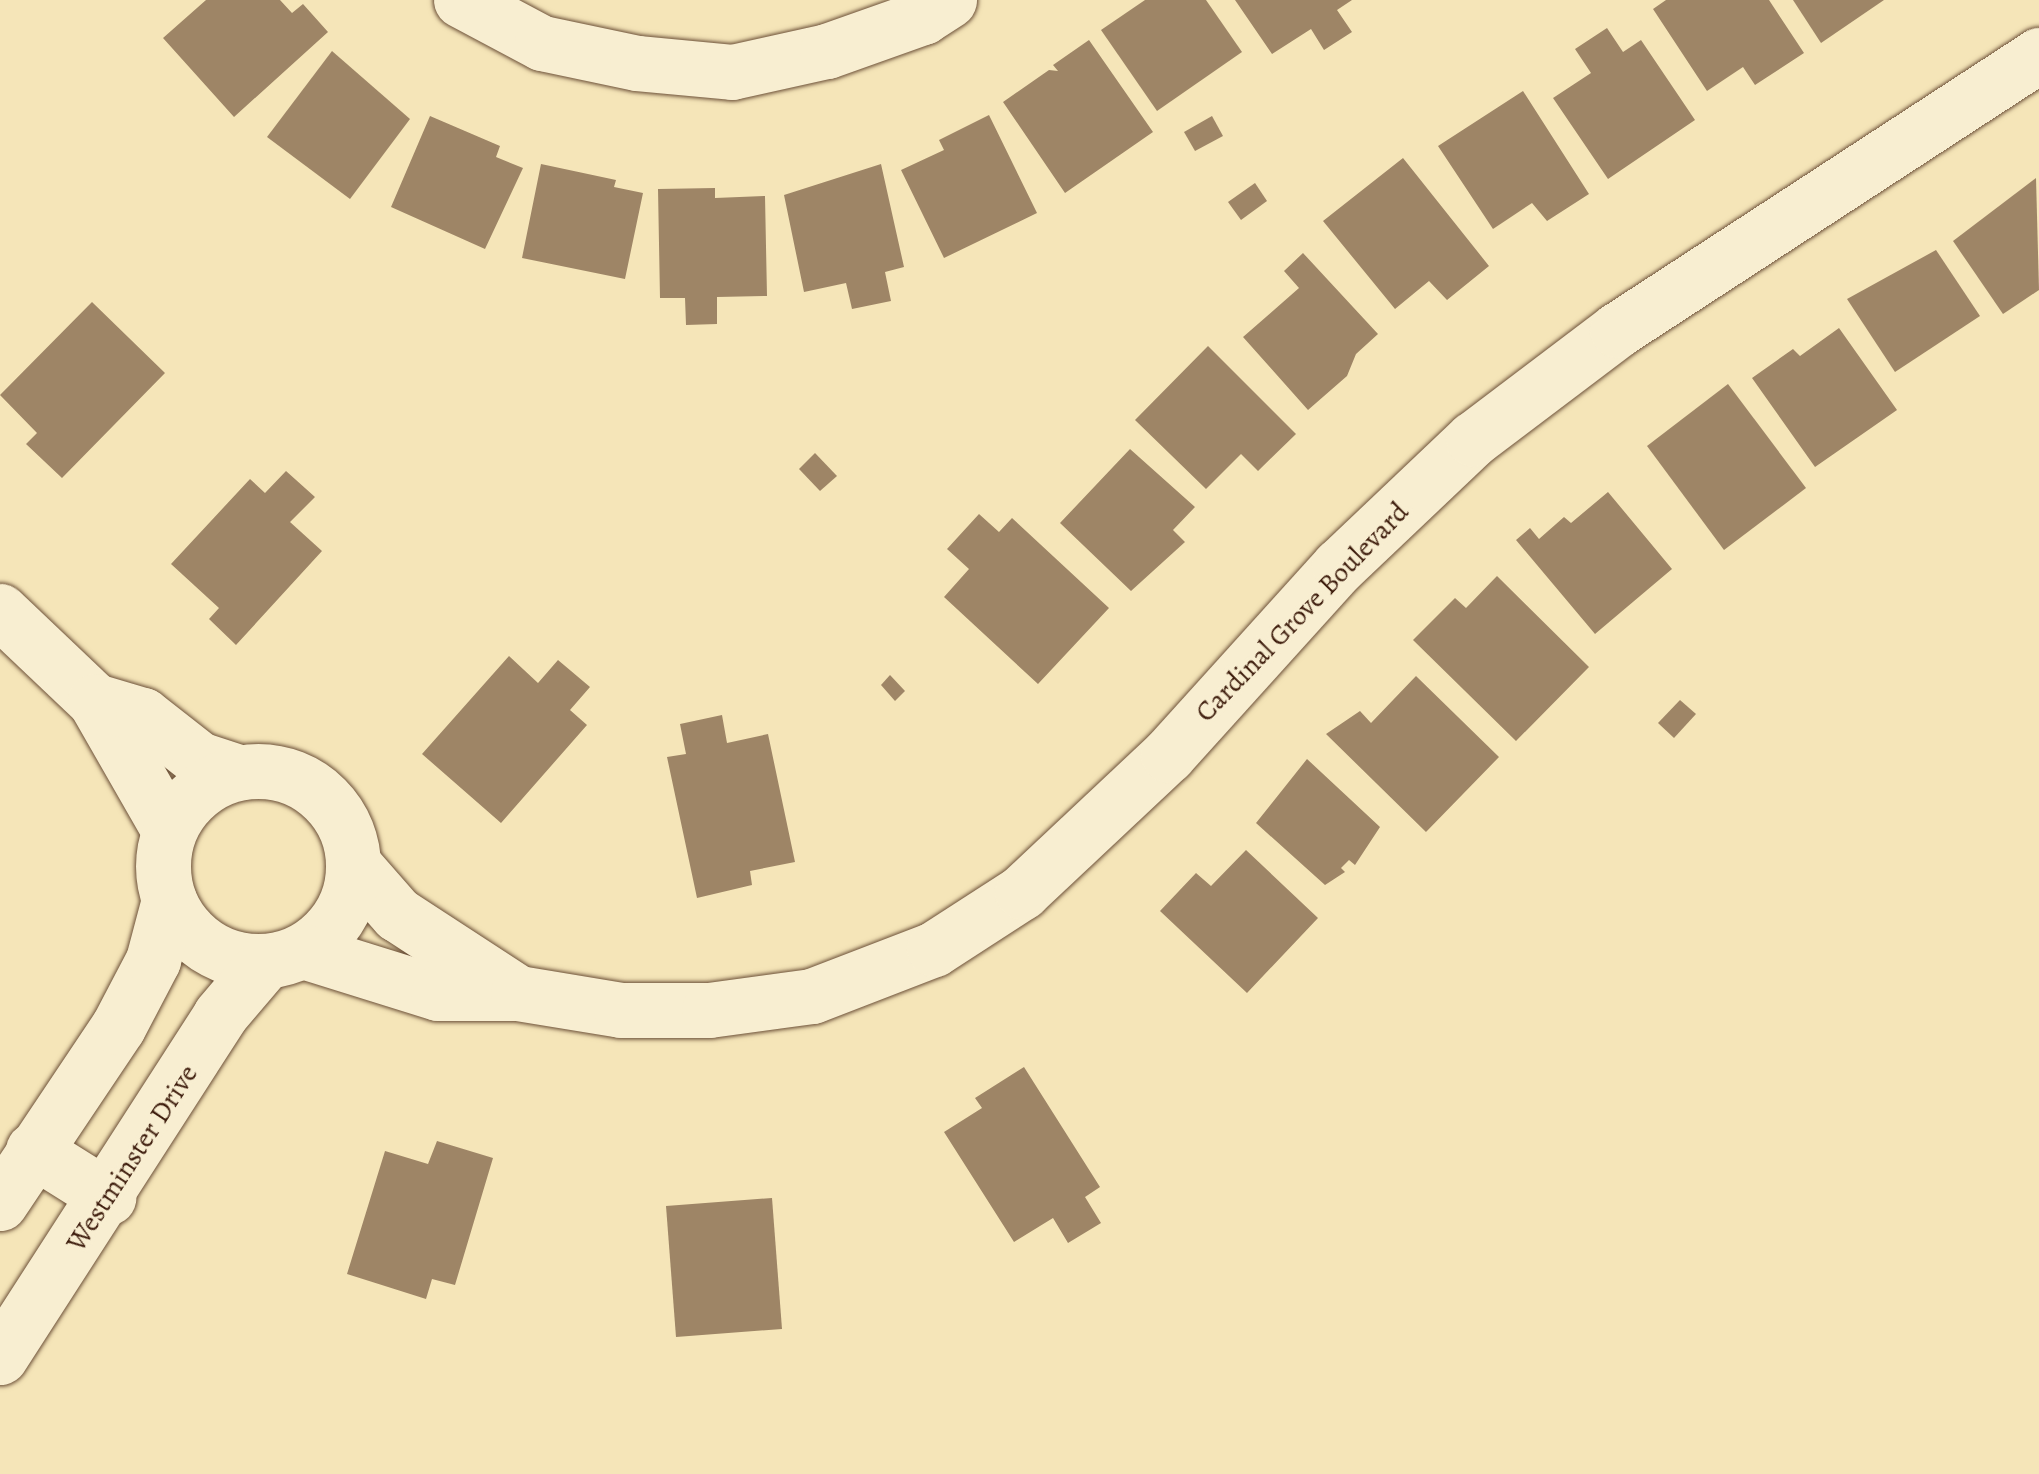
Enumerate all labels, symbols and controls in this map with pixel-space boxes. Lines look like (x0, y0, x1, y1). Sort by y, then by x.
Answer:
street label: Cardinal Grove Boulevard (1188, 495, 1416, 729)
street label: Westminster Drive (59, 1058, 205, 1258)

